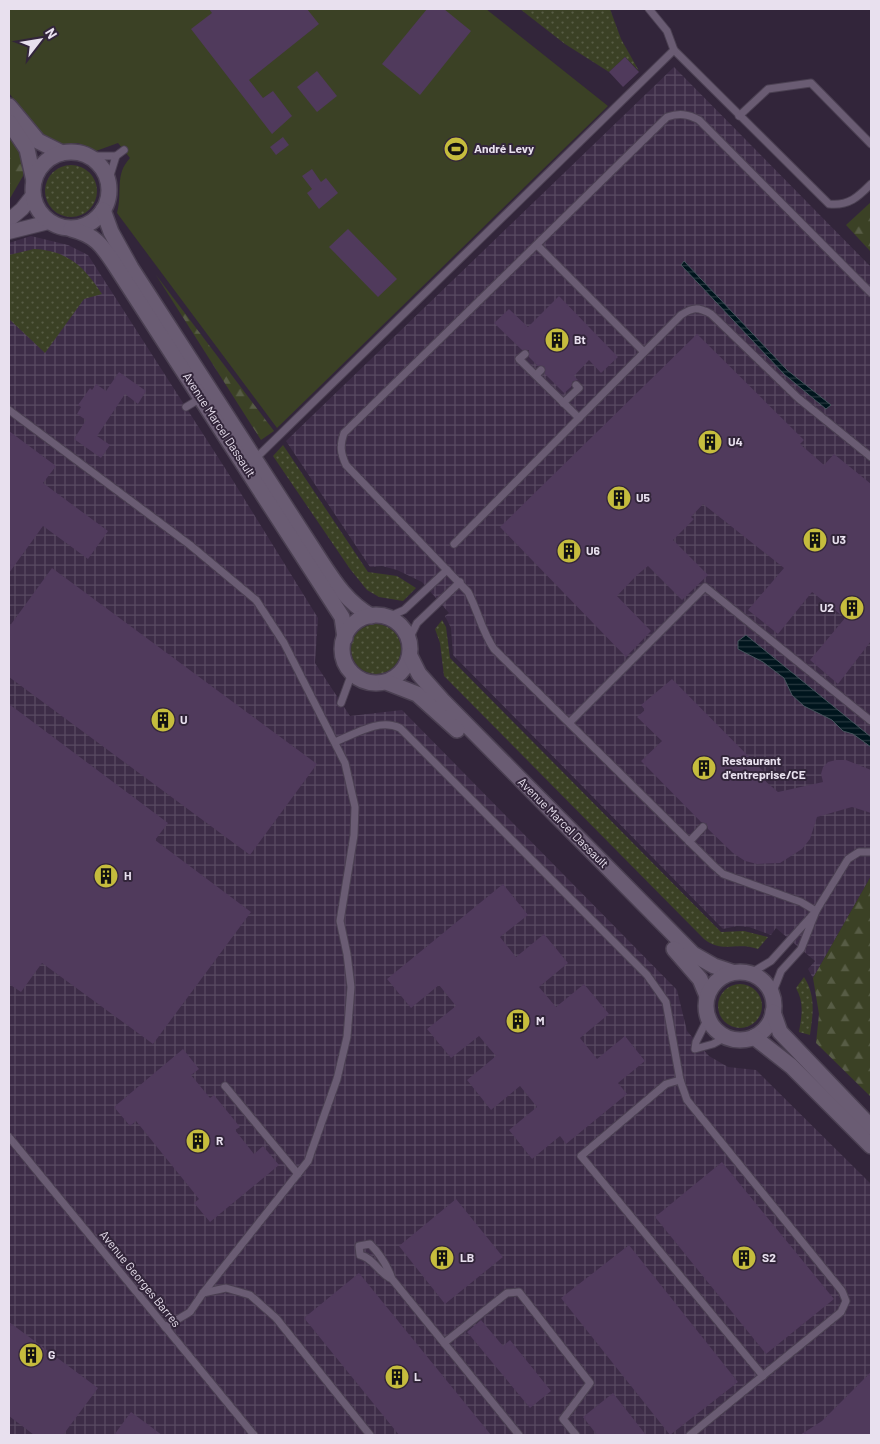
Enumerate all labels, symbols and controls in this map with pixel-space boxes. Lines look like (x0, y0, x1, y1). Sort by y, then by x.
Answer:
north arrow (15, 15, 65, 65)
text: N (42, 25, 61, 41)
sports icon: André Levy (443, 136, 469, 162)
place label: André Levy (474, 141, 534, 155)
building icon: Bt (544, 327, 570, 353)
place label: Bt (574, 332, 586, 346)
street label: Avenue Marcel Dassault (181, 370, 259, 479)
building icon: U4 (697, 429, 723, 455)
place label: U4 (728, 434, 743, 448)
building icon: U5 (606, 485, 632, 511)
place label: U5 (636, 490, 651, 504)
building icon: U3 (802, 527, 828, 553)
place label: U3 (832, 532, 846, 546)
building icon: U6 (556, 538, 582, 564)
place label: U6 (586, 543, 601, 557)
building icon: U2 (839, 595, 865, 621)
place label: U2 (820, 600, 834, 614)
building icon: U (150, 707, 176, 733)
place label: U (180, 712, 188, 726)
place label: Restaurant d'entreprise/CE (722, 753, 806, 781)
building icon: Restaurant d'entreprise/CE (691, 755, 717, 781)
street label: Avenue Marcel Dassault (516, 774, 612, 870)
building icon: H (93, 863, 119, 889)
place label: H (124, 868, 132, 882)
building icon: M (505, 1008, 531, 1034)
place label: M (536, 1013, 545, 1027)
building icon: R (185, 1128, 211, 1154)
place label: R (216, 1133, 223, 1147)
street label: Avenue Georges Barres (97, 1227, 184, 1330)
building icon: LB (429, 1245, 455, 1271)
building icon: S2 (731, 1245, 757, 1271)
place label: LB (460, 1250, 474, 1264)
place label: S2 (762, 1250, 776, 1264)
building icon: G (18, 1342, 44, 1368)
place label: G (48, 1347, 55, 1361)
building icon: L (384, 1364, 410, 1390)
place label: L (414, 1369, 421, 1383)

